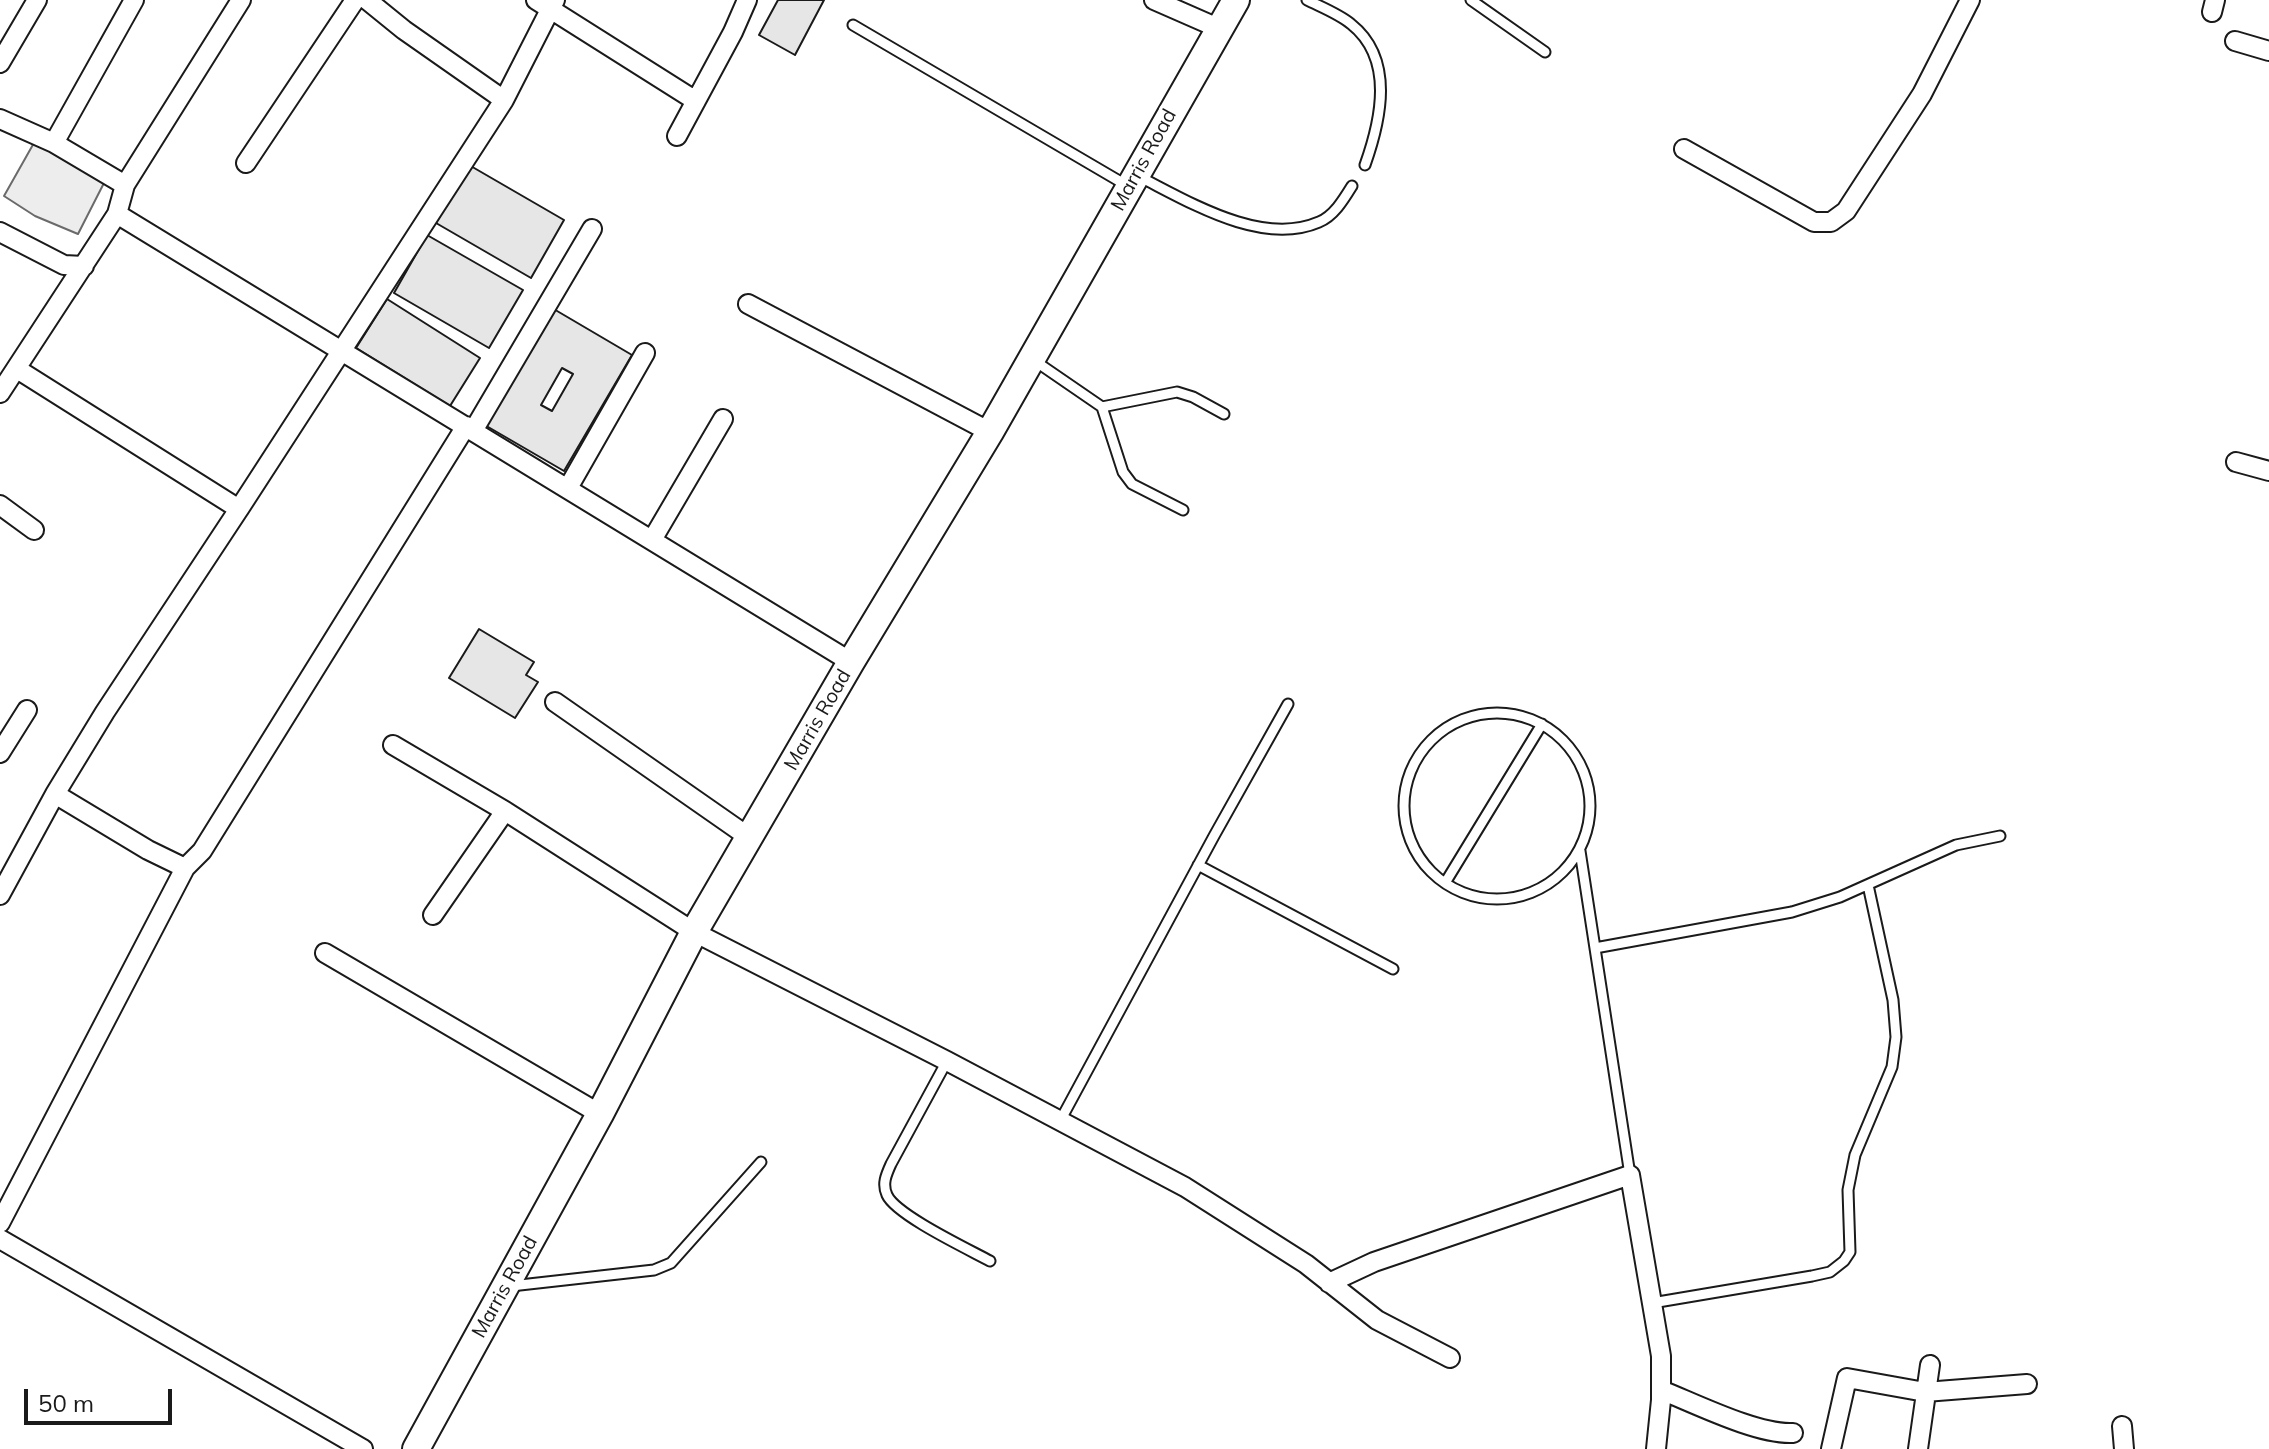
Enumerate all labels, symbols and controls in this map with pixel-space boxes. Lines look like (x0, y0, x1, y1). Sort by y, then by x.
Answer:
street label: Marris Road (1106, 105, 1182, 215)
street label: Marris Road (779, 665, 857, 775)
street label: Marris Road (467, 1232, 543, 1342)
scale bar (28, 1373, 176, 1423)
text: 50 m (38, 1388, 94, 1418)

